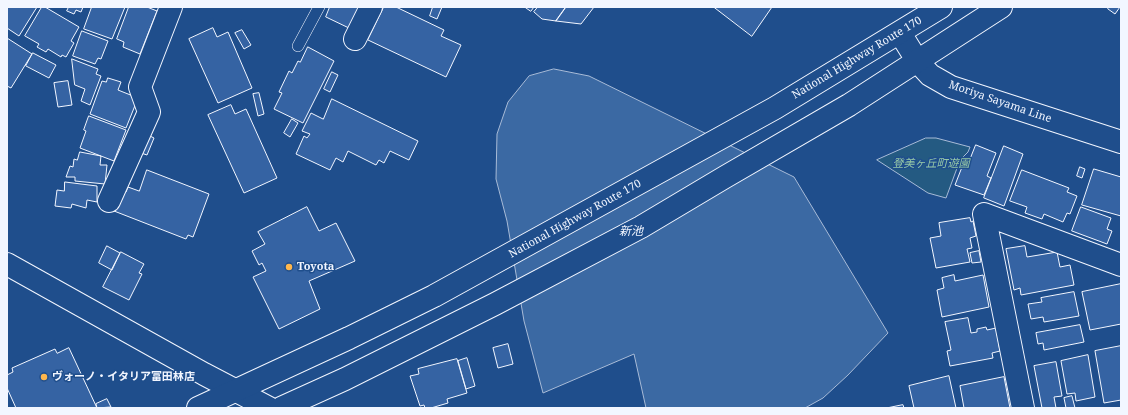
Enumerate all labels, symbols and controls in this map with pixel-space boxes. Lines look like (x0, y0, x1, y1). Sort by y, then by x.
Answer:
street label: National Highway Route 170 (790, 14, 924, 102)
street label: Moriya Sayama Line (947, 78, 1053, 126)
park label: 登美ヶ丘町遊園 (893, 157, 969, 171)
street label: National Highway Route 170 (507, 177, 643, 261)
water label: 新池 (619, 225, 643, 239)
place label: Toyota (297, 260, 334, 274)
marker: Toyota (284, 262, 294, 272)
place label: ヴォーノ・イタリア富田林店 (52, 370, 195, 384)
marker: ヴォーノ・イタリア富田林店 (39, 372, 49, 382)

